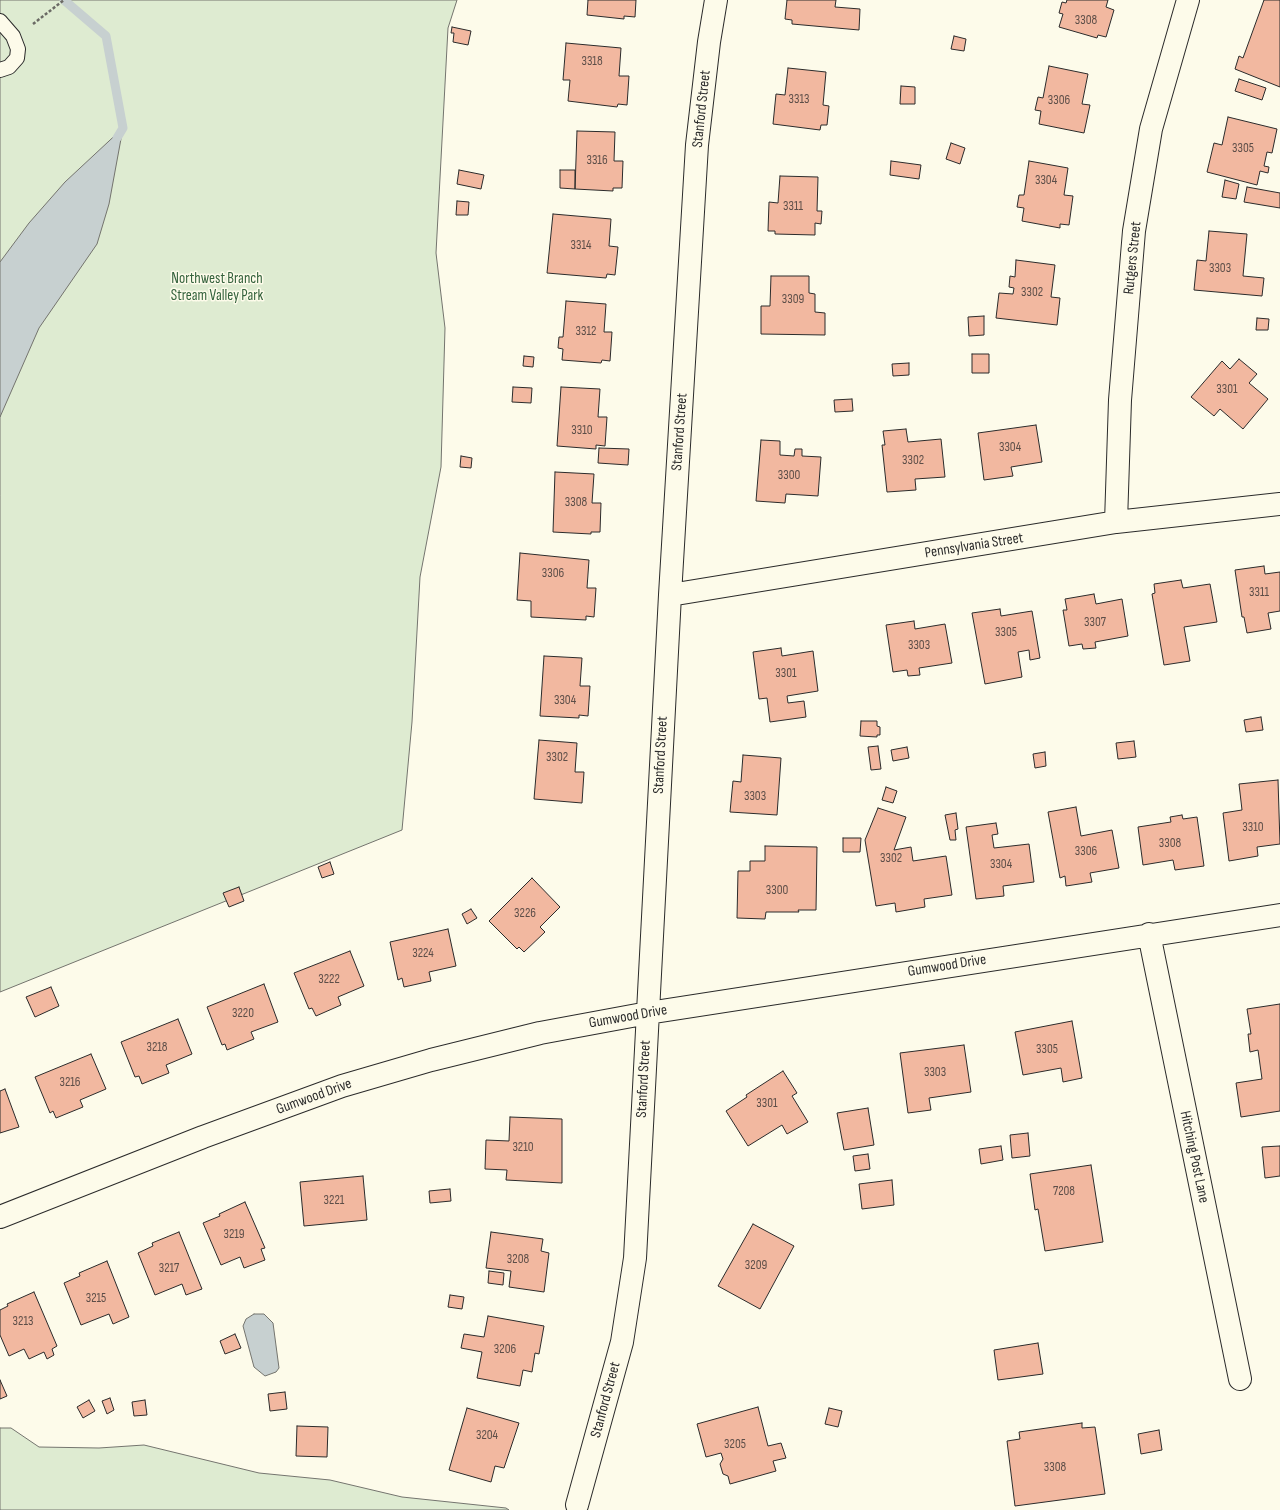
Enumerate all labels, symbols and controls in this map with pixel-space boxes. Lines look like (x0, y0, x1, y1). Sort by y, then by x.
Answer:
house number: 3308 (1075, 13, 1097, 29)
house number: 3318 (581, 54, 603, 70)
street label: Stanford Street (689, 69, 715, 149)
house number: 3313 (789, 92, 809, 108)
house number: 3306 (1048, 93, 1070, 109)
house number: 3305 (1232, 141, 1254, 157)
house number: 3316 (586, 153, 608, 169)
house number: 3304 (1035, 173, 1057, 189)
house number: 3311 (783, 199, 803, 215)
street label: Rutgers Street (1120, 221, 1146, 295)
house number: 3314 (571, 238, 591, 254)
house number: 3303 (1209, 261, 1231, 277)
park label: Northwest Branch Stream Valley Park (171, 270, 263, 305)
house number: 3302 (1021, 285, 1043, 301)
house number: 3309 (782, 292, 804, 308)
house number: 3312 (576, 324, 596, 340)
house number: 3301 (1216, 382, 1238, 398)
street label: Stanford Street (668, 393, 692, 471)
house number: 3310 (571, 423, 593, 439)
house number: 3304 (999, 440, 1021, 456)
house number: 3302 (902, 453, 924, 469)
house number: 3300 (778, 468, 800, 484)
house number: 3308 (565, 495, 587, 511)
street label: Pennsylvania Street (923, 529, 1025, 563)
house number: 3306 (542, 566, 564, 582)
house number: 3311 (1249, 585, 1269, 601)
house number: 3307 (1084, 615, 1106, 631)
house number: 3305 (995, 625, 1017, 641)
house number: 3303 (908, 638, 930, 654)
house number: 3301 (775, 666, 797, 682)
house number: 3304 (554, 693, 576, 709)
street label: Stanford Street (650, 716, 672, 794)
house number: 3302 (546, 750, 568, 766)
house number: 3303 (744, 789, 766, 805)
house number: 3310 (1242, 820, 1264, 836)
house number: 3308 (1159, 836, 1181, 852)
house number: 3306 (1075, 844, 1097, 860)
house number: 3302 (880, 851, 902, 867)
house number: 3304 (990, 857, 1012, 873)
house number: 3300 (766, 883, 788, 899)
house number: 3226 (514, 906, 536, 922)
house number: 3224 (412, 946, 434, 962)
street label: Gumwood Drive (907, 951, 987, 981)
house number: 3222 (318, 972, 340, 988)
street label: Gumwood Drive (588, 1001, 668, 1033)
house number: 3220 (232, 1006, 254, 1022)
house number: 3218 (146, 1040, 168, 1056)
street label: Stanford Street (633, 1040, 655, 1118)
house number: 3305 (1036, 1042, 1058, 1058)
house number: 3303 (924, 1065, 946, 1081)
house number: 3216 (59, 1075, 81, 1091)
street label: Gumwood Drive (274, 1075, 354, 1119)
house number: 3301 (756, 1096, 778, 1112)
street label: Hitching Post Lane (1175, 1109, 1213, 1205)
house number: 3210 (512, 1140, 534, 1156)
house number: 7208 (1053, 1184, 1075, 1200)
house number: 3221 (324, 1193, 344, 1209)
house number: 3219 (223, 1227, 245, 1243)
house number: 3208 (507, 1252, 529, 1268)
house number: 3209 (745, 1258, 767, 1274)
house number: 3217 (159, 1261, 179, 1277)
house number: 3215 (86, 1291, 106, 1307)
house number: 3213 (13, 1314, 33, 1330)
house number: 3206 (494, 1342, 516, 1358)
street label: Stanford Street (587, 1360, 625, 1440)
house number: 3204 (476, 1428, 498, 1444)
house number: 3205 (724, 1437, 746, 1453)
house number: 3308 (1044, 1460, 1066, 1476)

